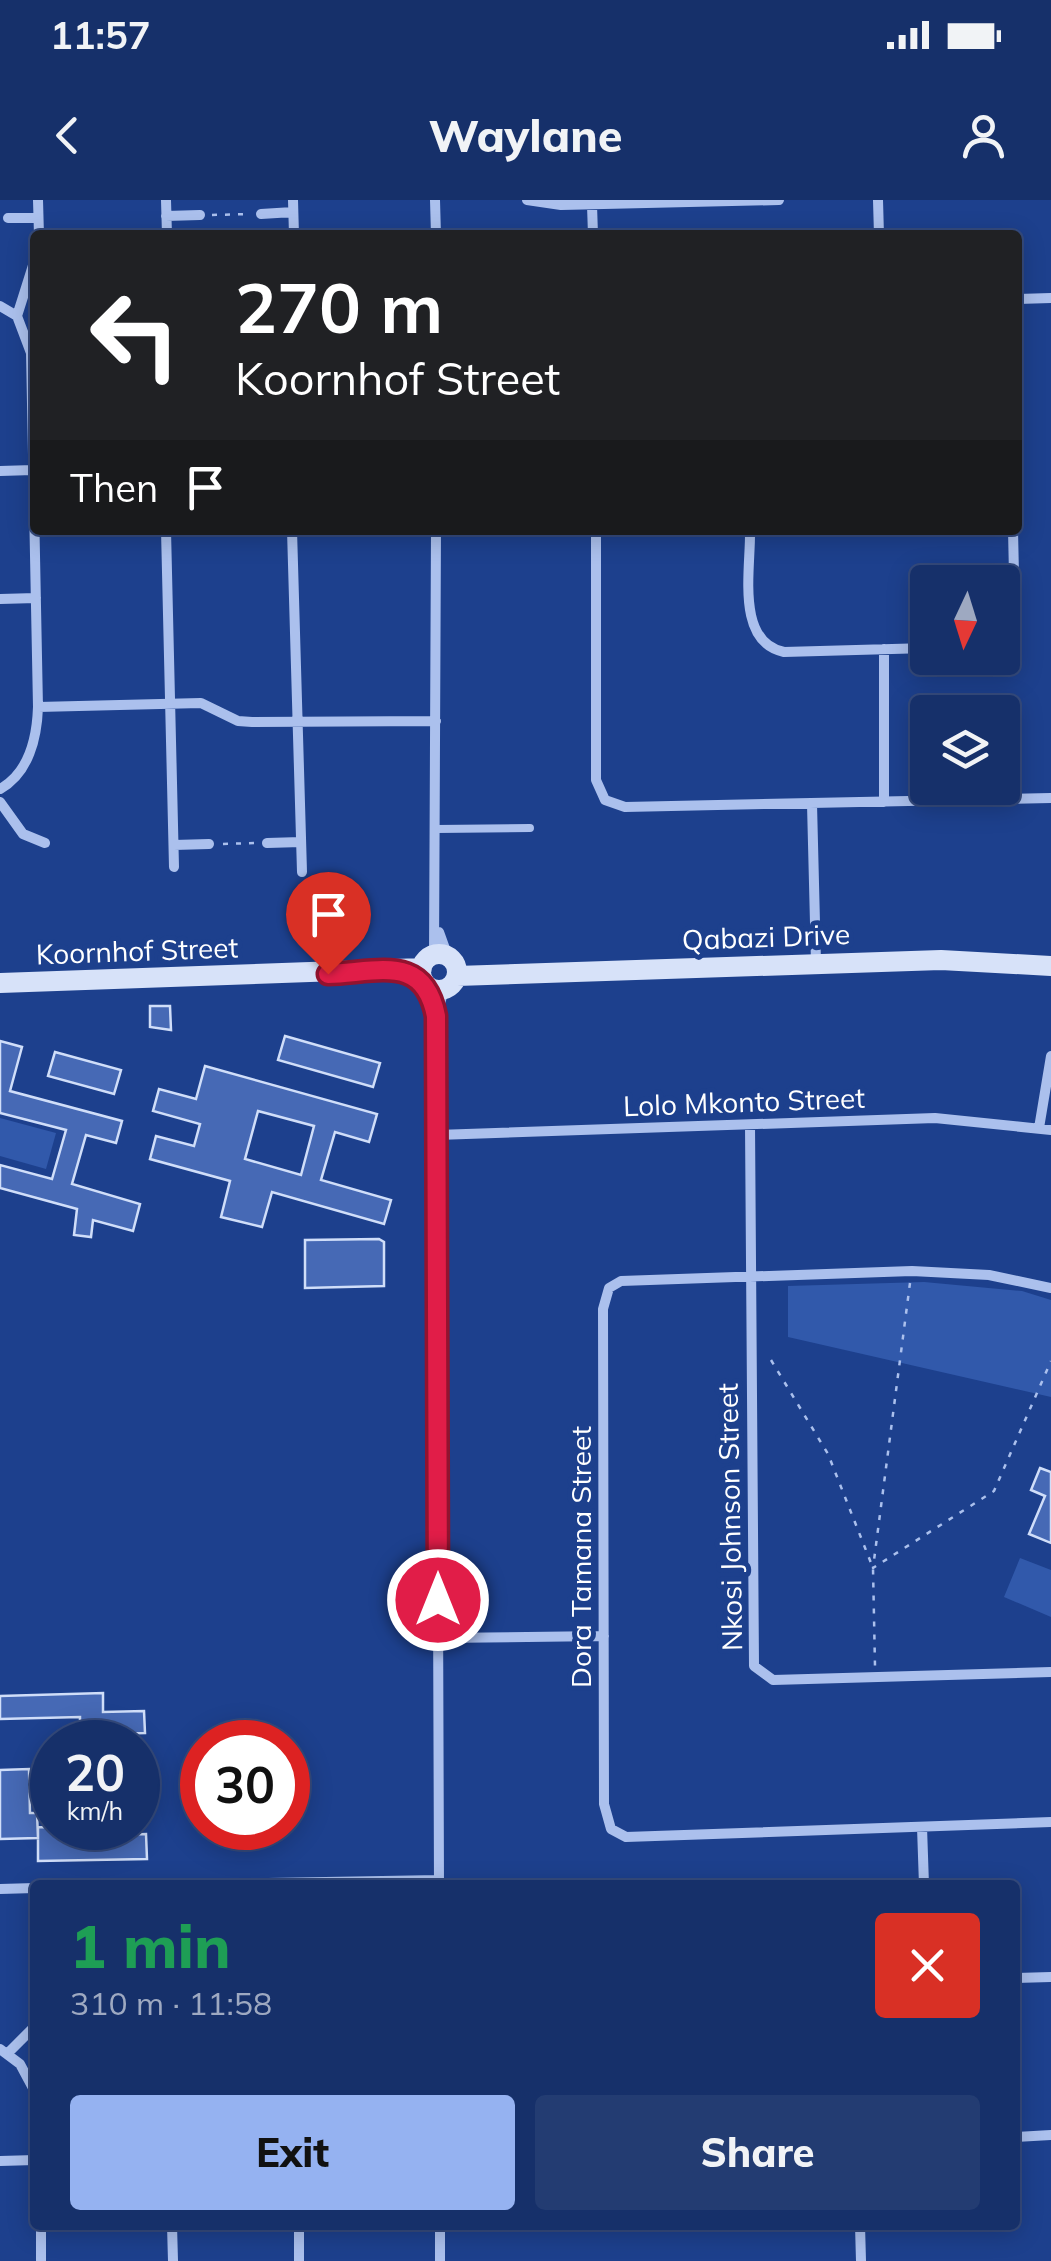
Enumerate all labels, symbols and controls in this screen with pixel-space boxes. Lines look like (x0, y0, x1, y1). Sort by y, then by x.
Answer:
text: 11:57 (50, 11, 151, 59)
text: Waylane (429, 107, 622, 163)
icon: back (40, 108, 95, 163)
icon: person (956, 108, 1011, 163)
text: 270 m (235, 263, 443, 351)
icon: left (70, 270, 200, 400)
text: Koornhof Street (235, 350, 560, 406)
icon: arrive (178, 460, 233, 515)
text: Then (70, 464, 158, 512)
north arrow (910, 565, 1020, 675)
map controls (910, 565, 1020, 805)
button: layers (910, 695, 1020, 805)
pin (286, 872, 371, 975)
icon: arrive (301, 887, 356, 942)
street label: Qabazi Drive (681, 916, 851, 957)
street label: Koornhof Street (35, 929, 239, 972)
street label: Lolo Mkonto Street (622, 1080, 866, 1123)
street label: Nkosi Johnson Street (710, 1383, 749, 1651)
street label: Dora Tamana Street (563, 1426, 598, 1688)
position arrow (386, 1548, 490, 1652)
speed limit sign: 30 (180, 1720, 310, 1850)
text: 20 (65, 1741, 125, 1804)
text: km/h (67, 1795, 123, 1826)
text: 1 min (70, 1908, 231, 1983)
button: close (875, 1913, 980, 2018)
text: 310 m · 11:58 (70, 1983, 272, 2023)
button: Exit (70, 2095, 515, 2210)
button: Share (535, 2095, 980, 2210)

